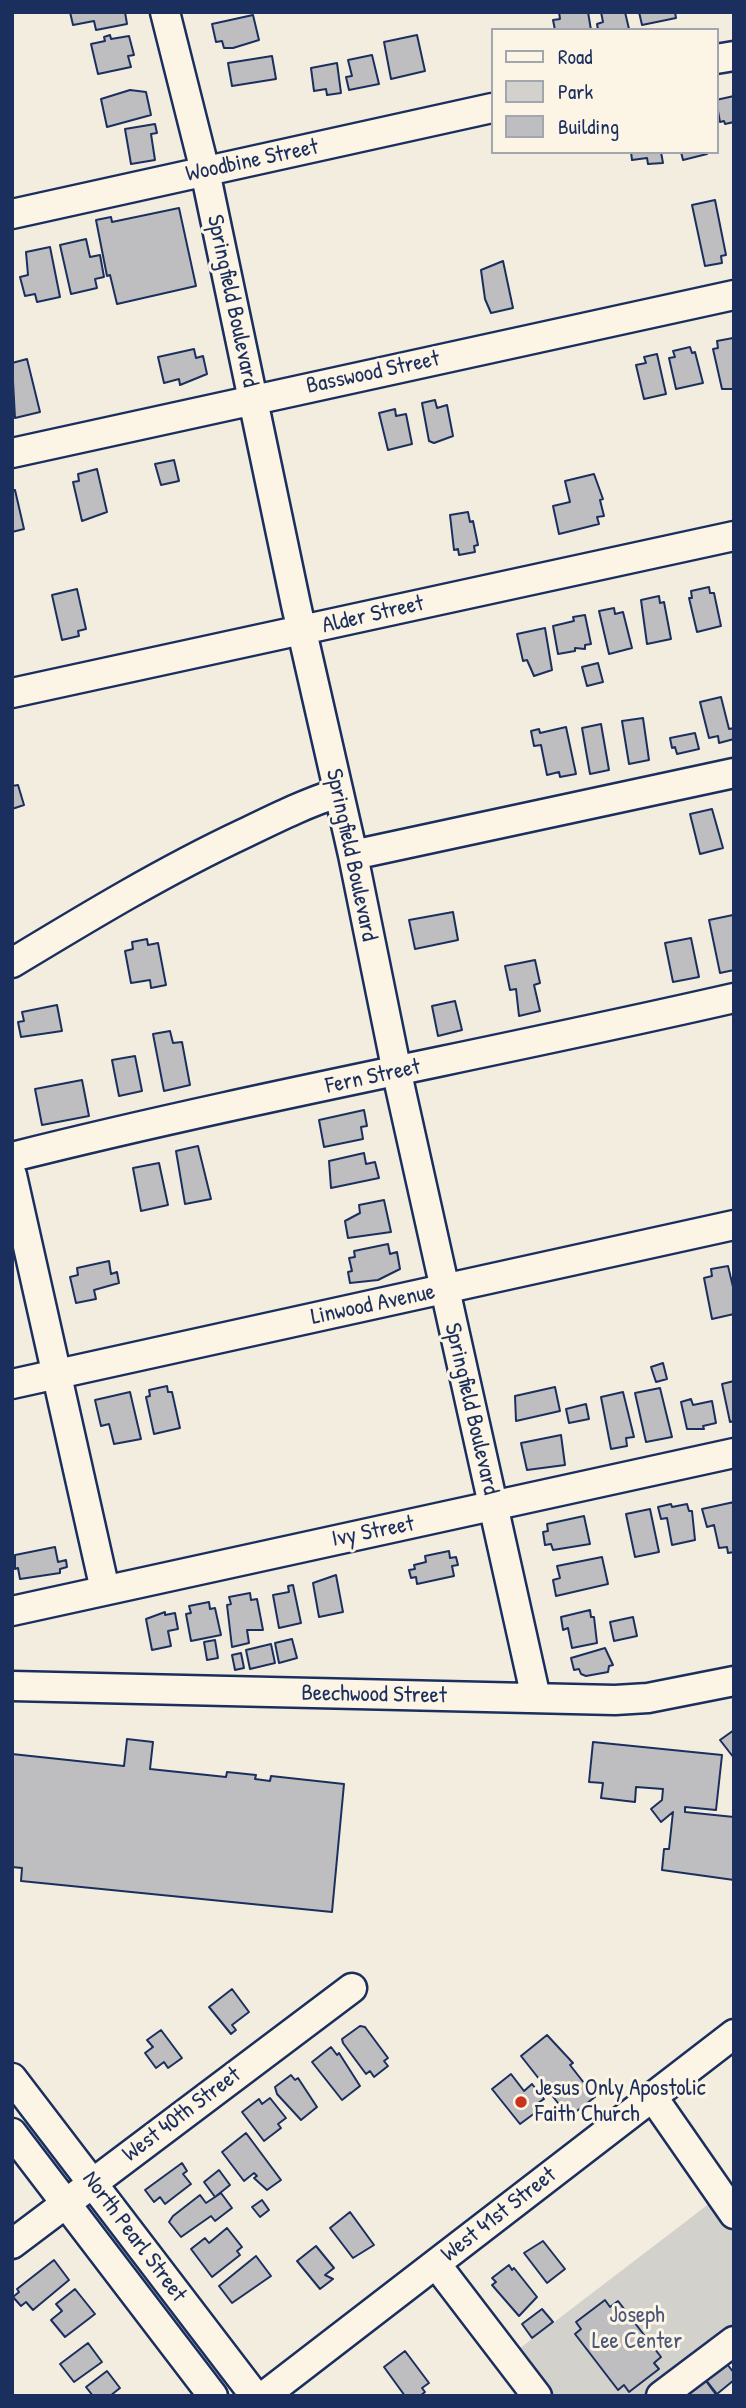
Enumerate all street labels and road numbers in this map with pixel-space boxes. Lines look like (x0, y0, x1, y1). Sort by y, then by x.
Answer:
street label: Woodbine Street (183, 133, 321, 189)
street label: Springfield Boulevard (200, 212, 264, 390)
street label: Basswood Street (304, 345, 442, 401)
street label: Alder Street (320, 590, 426, 640)
street label: Springfield Boulevard (319, 766, 383, 944)
street label: Fern Street (323, 1054, 423, 1100)
street label: Linwood Avenue (309, 1278, 437, 1332)
street label: Springfield Boulevard (438, 1321, 504, 1497)
street label: Ivy Street (330, 1511, 416, 1553)
street label: Beechwood Street (301, 1680, 447, 1710)
street label: West 40th Street (118, 2062, 246, 2168)
street label: West 41st Street (436, 2162, 562, 2268)
street label: North Pearl Street (76, 2166, 192, 2308)

